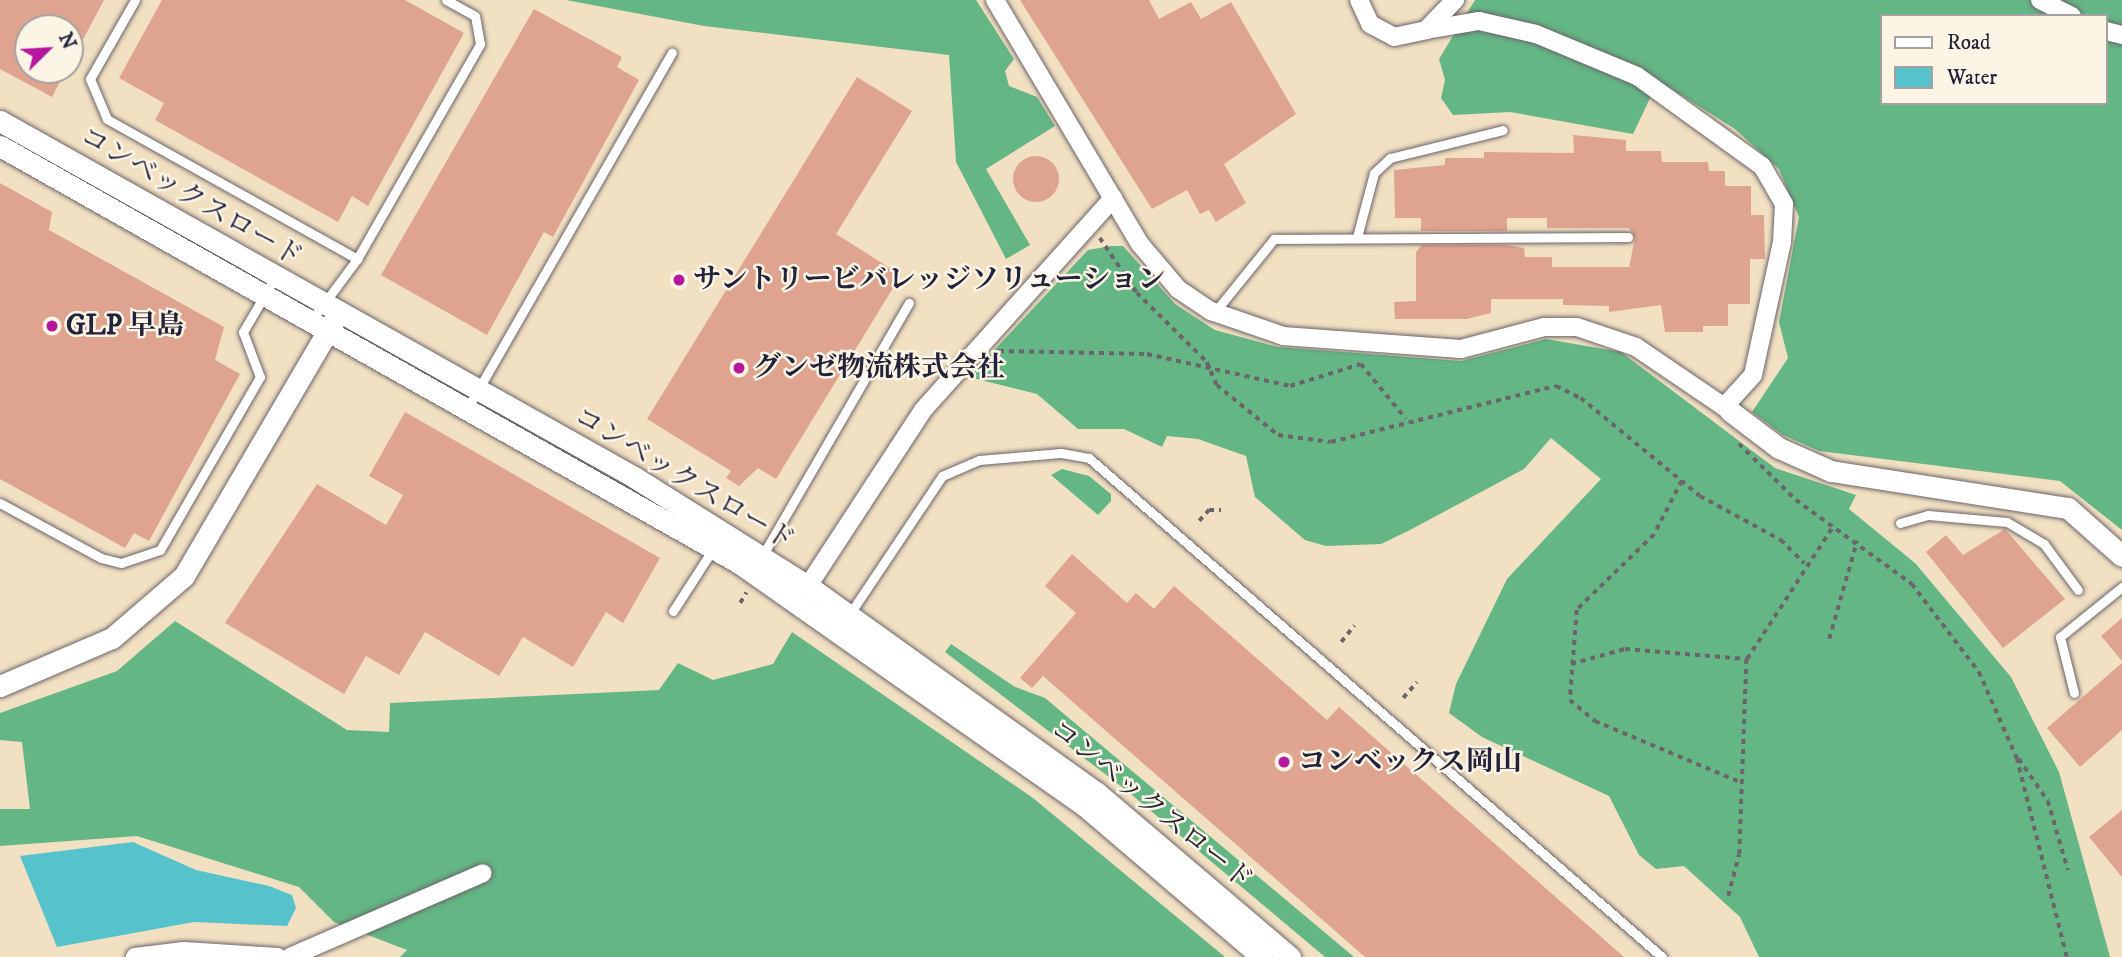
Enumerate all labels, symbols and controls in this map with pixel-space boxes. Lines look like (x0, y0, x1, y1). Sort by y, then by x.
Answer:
north arrow (14, 14, 84, 84)
legend (1881, 14, 2108, 105)
text: N (53, 29, 80, 53)
text: Road (1947, 30, 1991, 56)
text: Water (1947, 65, 1997, 91)
street label: コンベックスロード (73, 119, 309, 275)
place label: サントリービバレッジソリューション (693, 263, 1169, 297)
marker: サントリービバレッジソリューション (671, 272, 687, 288)
place label: GLP 早島 (66, 309, 184, 343)
marker: GLP 早島 (44, 318, 60, 334)
place label: グンゼ物流株式会社 (753, 351, 1005, 385)
marker: グンゼ物流株式会社 (731, 360, 747, 376)
street label: コンベックスロード (567, 400, 801, 558)
street label: コンベックスロード (1043, 713, 1259, 897)
place label: コンベックス岡山 (1298, 745, 1522, 779)
marker: コンベックス岡山 (1276, 754, 1292, 770)

